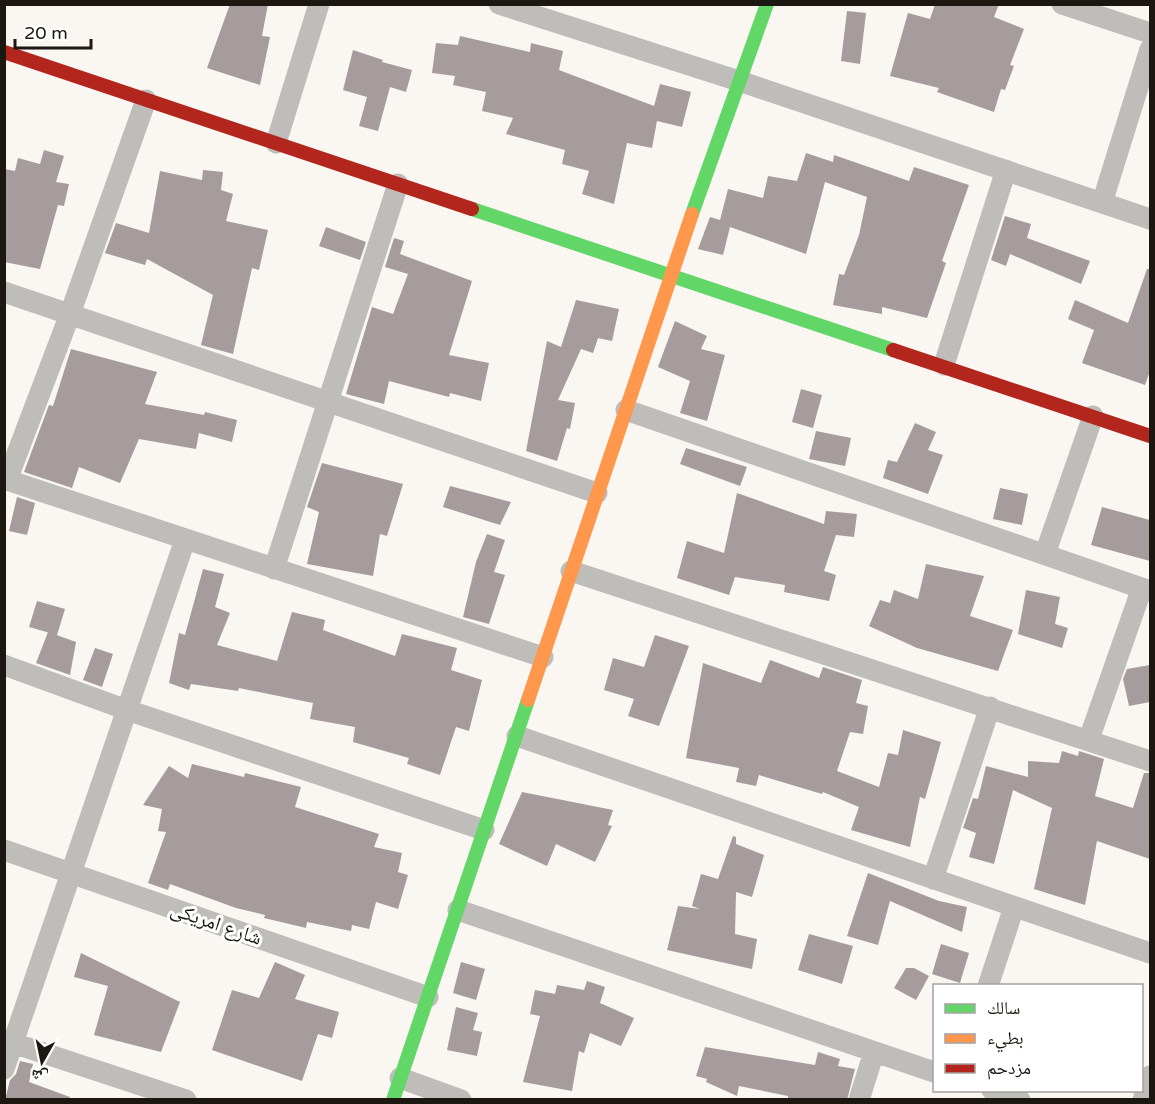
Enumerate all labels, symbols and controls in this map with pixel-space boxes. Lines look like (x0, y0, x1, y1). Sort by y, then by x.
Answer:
scale bar (15, 12, 92, 50)
text: 20 m (24, 22, 68, 44)
street label: شارع امريكى (167, 897, 265, 951)
legend (933, 984, 1143, 1092)
text: سالك (987, 997, 1020, 1019)
text: بطيء (987, 1027, 1024, 1053)
north arrow (12, 1032, 72, 1092)
text: مزدحم (987, 1057, 1031, 1080)
text: ش (30, 1065, 50, 1087)

